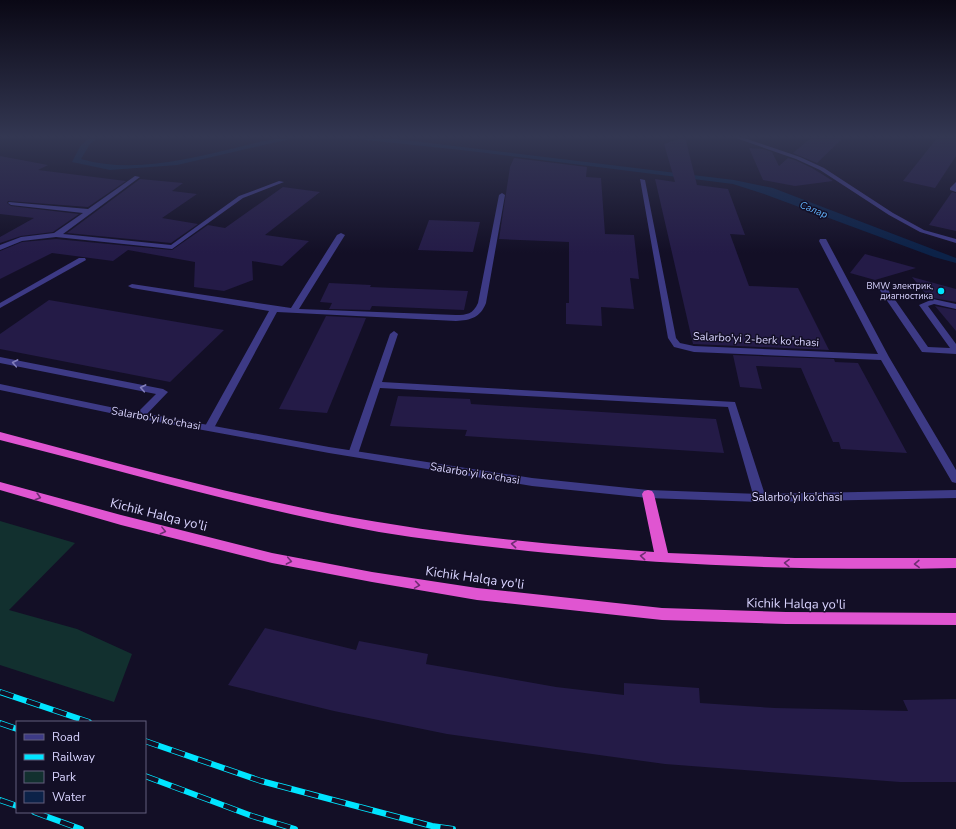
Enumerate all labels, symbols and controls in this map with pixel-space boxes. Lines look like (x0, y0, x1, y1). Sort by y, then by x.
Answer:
water label: Салар (798, 198, 830, 222)
place label: BMW электрик, диагностика (867, 280, 933, 302)
marker: BMW электрик, диагностика (936, 286, 946, 296)
street label: Salarbo'yi 2-berk ko'chasi (693, 329, 819, 350)
one-way arrow (12, 359, 18, 367)
one-way arrow (140, 384, 146, 392)
street label: Salarbo'yi ko'chasi (110, 403, 202, 434)
street label: Salarbo'yi ko'chasi (429, 459, 521, 488)
street label: Salarbo'yi ko'chasi (752, 490, 842, 505)
one-way arrow (34, 492, 41, 501)
street label: Kichik Halqa yo'li (108, 494, 209, 536)
one-way arrow (160, 526, 166, 534)
one-way arrow (511, 540, 517, 549)
one-way arrow (640, 552, 646, 561)
one-way arrow (286, 556, 293, 565)
one-way arrow (784, 559, 790, 567)
one-way arrow (914, 560, 920, 568)
street label: Kichik Halqa yo'li (424, 562, 525, 594)
one-way arrow (414, 580, 420, 588)
street label: Kichik Halqa yo'li (746, 594, 846, 614)
legend (16, 721, 146, 813)
text: Road (52, 729, 80, 745)
text: Railway (52, 749, 96, 765)
text: Park (52, 769, 77, 785)
text: Water (52, 789, 86, 805)

